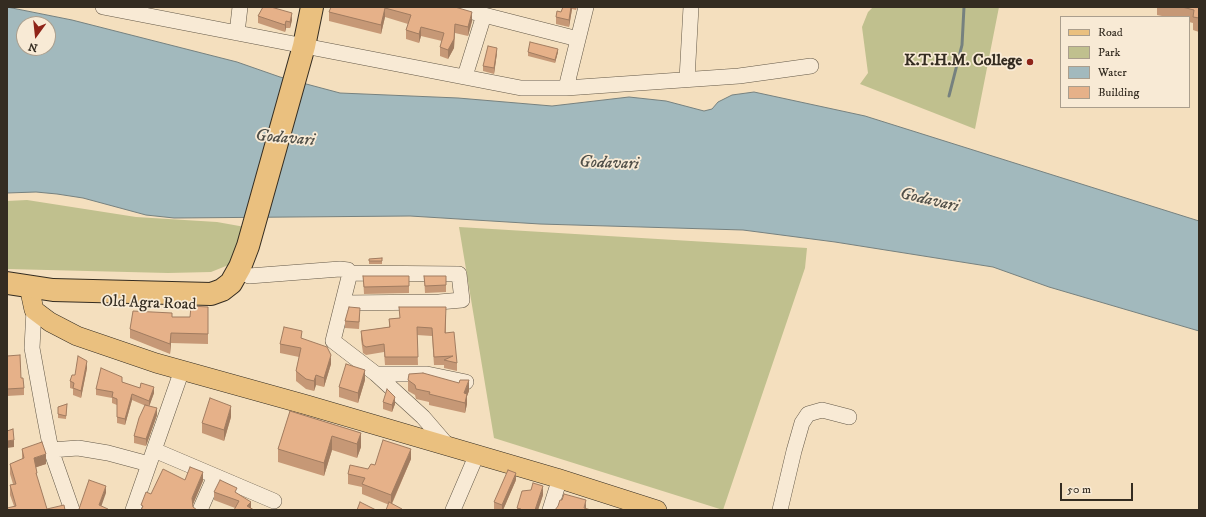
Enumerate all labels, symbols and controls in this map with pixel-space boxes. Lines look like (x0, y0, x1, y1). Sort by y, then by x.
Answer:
north arrow (16, 16, 56, 56)
legend (1060, 16, 1190, 108)
text: Road (1098, 25, 1123, 40)
text: N (27, 39, 39, 55)
text: Park (1098, 45, 1120, 60)
place label: K.T.H.M. College (904, 52, 1022, 72)
marker: K.T.H.M. College (1025, 57, 1035, 67)
text: Water (1098, 65, 1127, 80)
text: Building (1098, 85, 1139, 100)
water label: Godavari (254, 126, 316, 152)
water label: Godavari (579, 153, 639, 175)
water label: Godavari (898, 184, 960, 218)
street label: Old Agra Road (101, 293, 197, 315)
scale bar (1062, 475, 1135, 501)
text: 50 m (1067, 482, 1091, 497)

